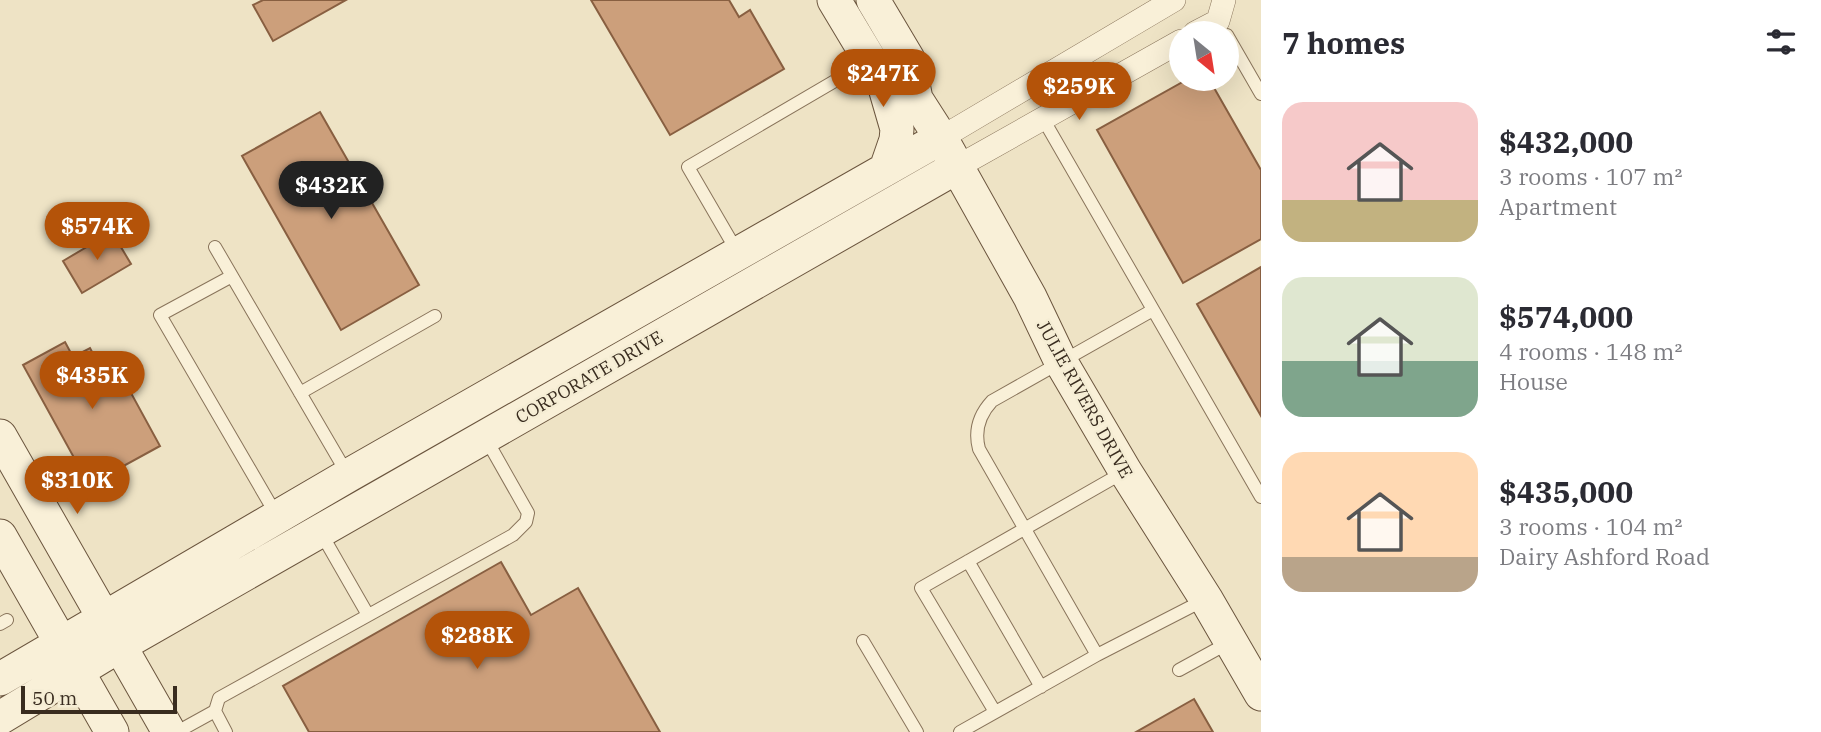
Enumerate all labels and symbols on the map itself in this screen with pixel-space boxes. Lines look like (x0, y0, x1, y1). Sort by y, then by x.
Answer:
north arrow (1169, 21, 1239, 91)
pin: $247K (834, 50, 932, 109)
pin: $259K (1030, 62, 1128, 122)
pin: $432K (282, 162, 380, 221)
pin: $574K (48, 202, 146, 262)
street label: JULIE RIVERS DRIVE (1032, 316, 1138, 482)
street label: CORPORATE DRIVE (511, 325, 667, 429)
pin: $435K (43, 352, 141, 411)
pin: $310K (28, 456, 126, 516)
pin: $288K (428, 612, 526, 671)
scale bar (21, 683, 177, 715)

